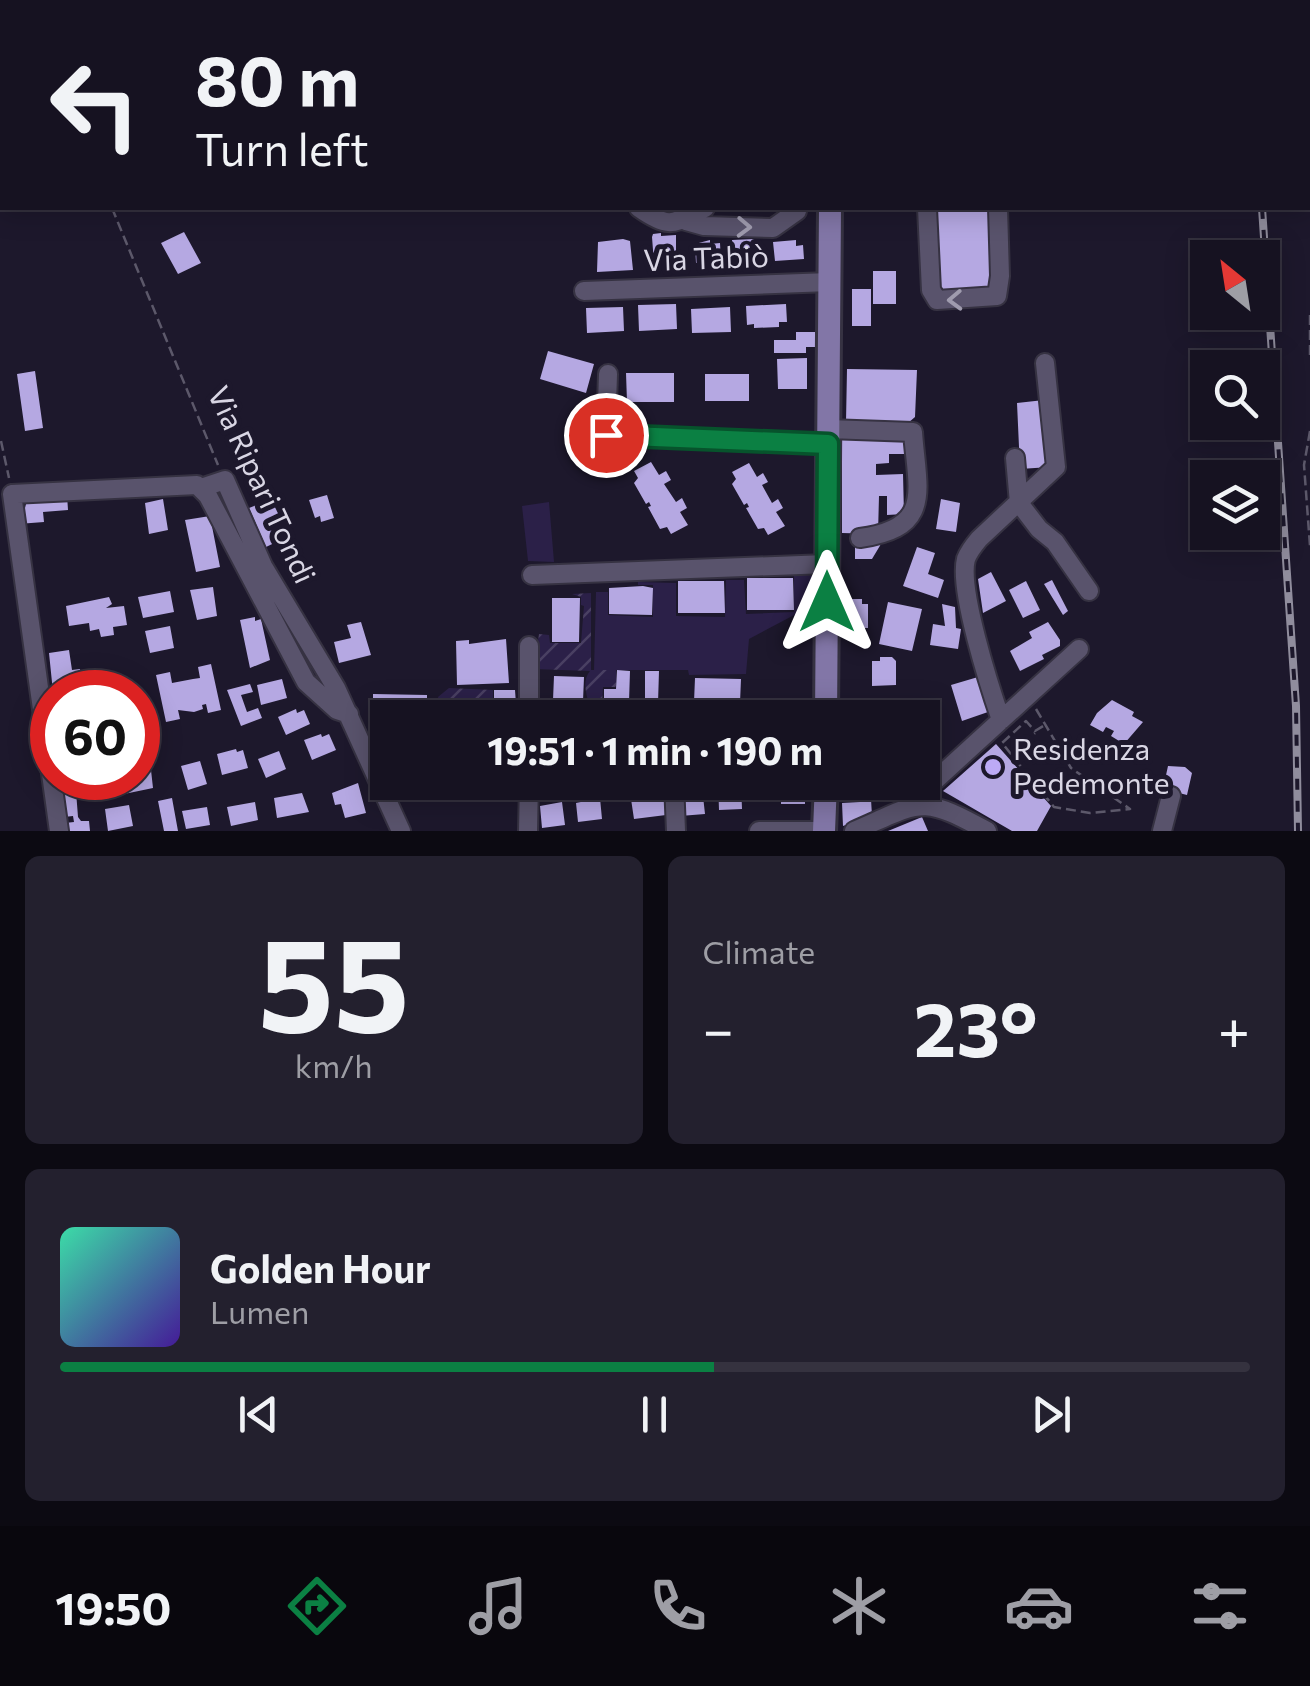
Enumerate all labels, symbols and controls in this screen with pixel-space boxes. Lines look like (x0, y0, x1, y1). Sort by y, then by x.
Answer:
text: 80 m (195, 35, 359, 120)
icon: left (30, 40, 160, 170)
text: Turn left (195, 120, 369, 175)
one-way arrow (736, 216, 752, 237)
street label: Via Tabiò (643, 236, 769, 277)
north arrow (1190, 240, 1280, 330)
map controls (1190, 240, 1280, 550)
one-way arrow (946, 289, 962, 310)
button: search (1190, 350, 1280, 440)
street label: Via Ripari Tondi (201, 379, 325, 589)
pin (564, 393, 649, 478)
icon: arrive (579, 408, 634, 463)
button: layers (1190, 460, 1280, 550)
position arrow (775, 550, 879, 654)
speed limit sign: 60 (30, 670, 160, 800)
text: 19:51 · 1 min · 190 m (487, 726, 823, 773)
place label: Residenza Pedemonte (1013, 729, 1169, 800)
marker: Residenza Pedemonte (982, 756, 1004, 778)
text: 55 (258, 900, 410, 1059)
text: Climate (703, 931, 815, 971)
text: 23° (914, 981, 1038, 1072)
text: − (703, 994, 734, 1061)
text: + (1218, 994, 1250, 1061)
text: km/h (295, 1045, 373, 1085)
text: Golden Hour (210, 1244, 431, 1291)
text: Lumen (210, 1291, 309, 1331)
icon: previous (231, 1387, 286, 1442)
icon: pause (627, 1387, 682, 1442)
icon: next (1024, 1387, 1079, 1442)
icon: directions (282, 1571, 352, 1641)
icon: music (463, 1571, 533, 1641)
icon: phone (643, 1571, 713, 1641)
icon: climate (824, 1571, 894, 1641)
icon: car (1004, 1571, 1074, 1641)
icon: filters (1185, 1571, 1255, 1641)
text: 19:50 (55, 1579, 171, 1634)

